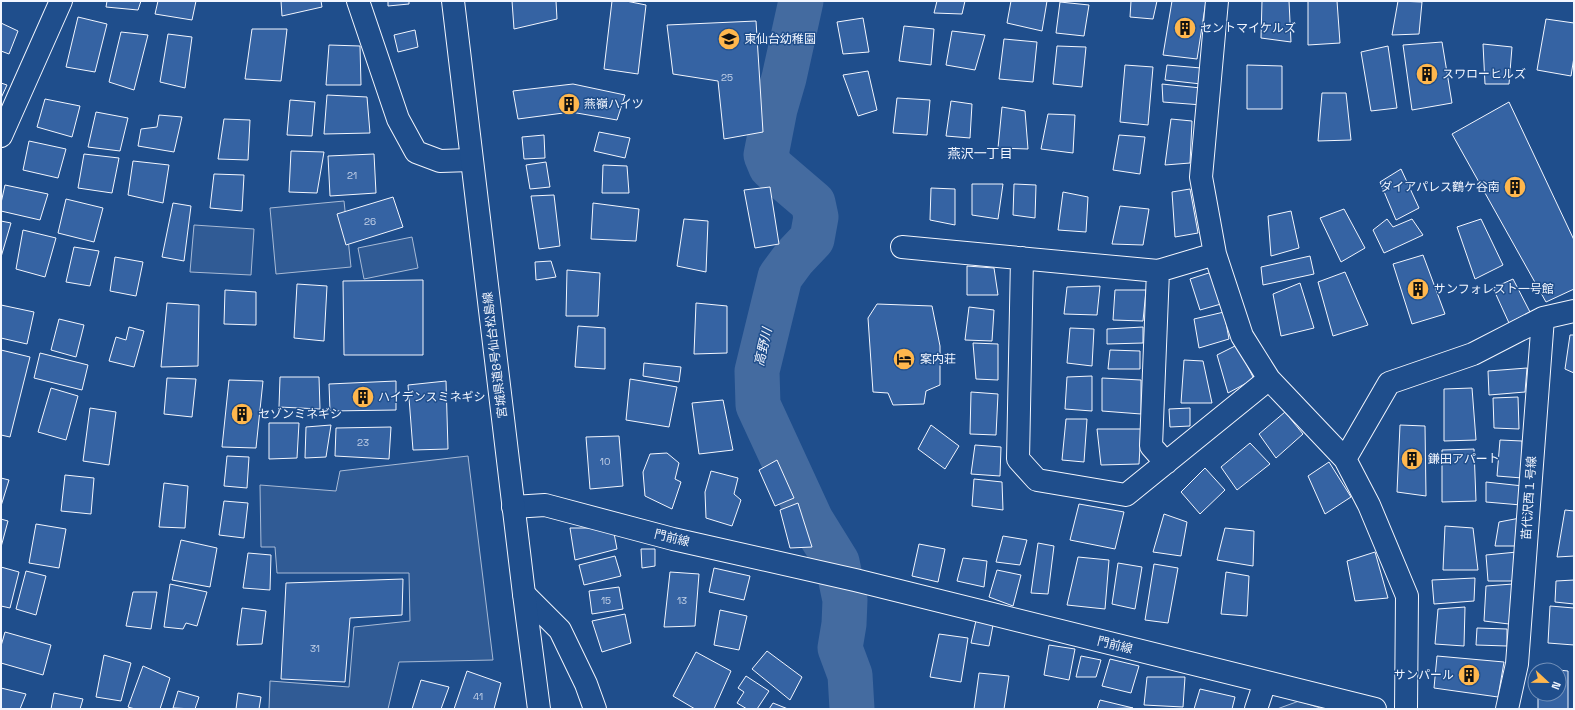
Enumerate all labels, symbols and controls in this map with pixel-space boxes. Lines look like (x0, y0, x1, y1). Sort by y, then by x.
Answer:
building icon: セントマイケルズ (1172, 15, 1198, 41)
place label: セントマイケルズ (1200, 20, 1296, 36)
school or university icon: 東仙台幼稚園 (716, 26, 742, 52)
place label: 東仙台幼稚園 (744, 31, 816, 47)
building icon: スワローヒルズ (1414, 61, 1440, 87)
place label: スワローヒルズ (1442, 66, 1526, 82)
house number: 25 (721, 71, 733, 84)
building icon: 燕嶺ハイツ (556, 91, 582, 117)
place label: 燕嶺ハイツ (584, 96, 644, 112)
district label: 燕沢一丁目 (947, 145, 1013, 162)
house number: 21 (347, 169, 357, 182)
building icon: ダイアパレス鶴ケ谷南 (1502, 174, 1528, 200)
place label: ダイアパレス鶴ケ谷南 (1380, 179, 1500, 195)
house number: 26 (364, 215, 376, 228)
building icon: サンフォレスト一号館 (1405, 276, 1431, 302)
place label: サンフォレスト一号館 (1434, 281, 1554, 297)
street label: 宮城県道8号仙台松島線 (479, 291, 511, 419)
water label: 高野川 (750, 324, 776, 368)
hotel icon: 案内荘 (891, 346, 917, 372)
place label: 案内荘 (920, 351, 956, 367)
building icon: ハイデンスミネギシ (350, 384, 376, 410)
place label: ハイデンスミネギシ (378, 389, 486, 405)
building icon: セゾンミネギシ (229, 401, 255, 427)
place label: セゾンミネギシ (258, 406, 342, 422)
house number: 23 (357, 436, 369, 449)
building icon: 鎌田アパート (1399, 446, 1425, 472)
place label: 鎌田アパート (1428, 451, 1500, 467)
house number: 10 (600, 455, 610, 468)
street label: 苗代沢西１号線 (1518, 456, 1540, 540)
street label: 門前線 (653, 526, 691, 550)
house number: 15 (601, 594, 611, 607)
house number: 13 (677, 594, 687, 607)
street label: 門前線 (1096, 633, 1134, 657)
house number: 31 (310, 642, 320, 655)
building icon: サンパール (1456, 662, 1482, 688)
north arrow (1527, 662, 1567, 702)
place label: サンパール (1394, 667, 1454, 683)
text: N (1548, 680, 1564, 692)
house number: 41 (473, 690, 483, 703)

